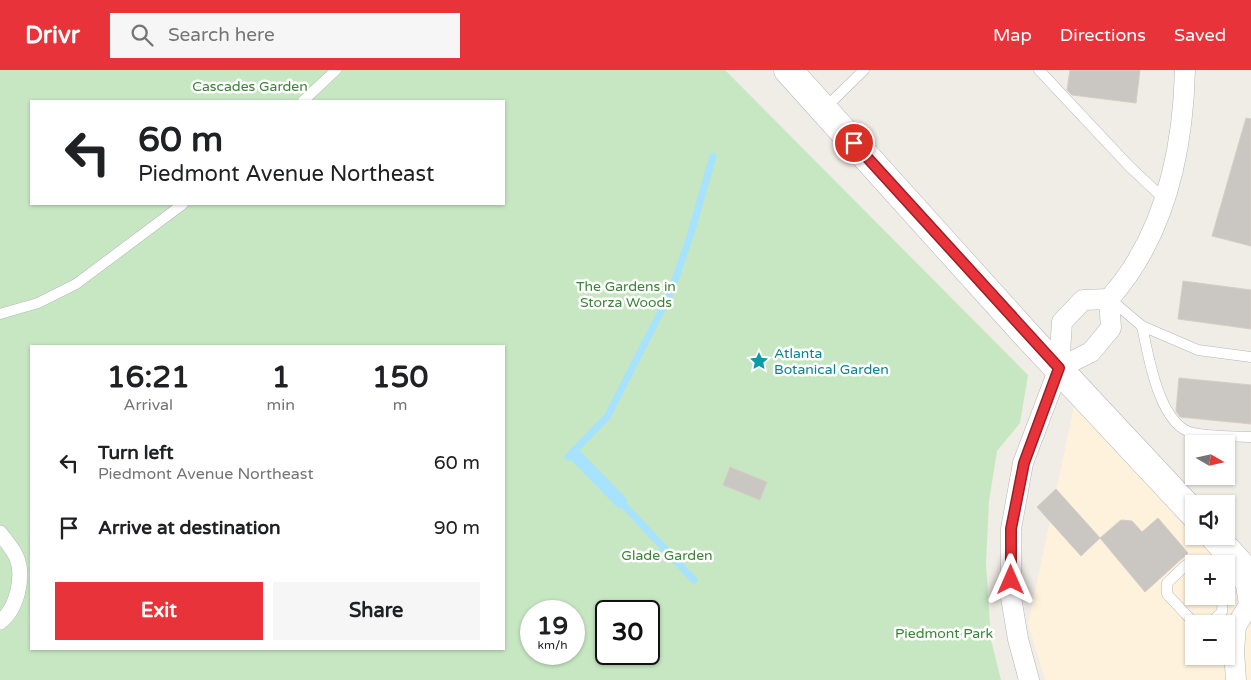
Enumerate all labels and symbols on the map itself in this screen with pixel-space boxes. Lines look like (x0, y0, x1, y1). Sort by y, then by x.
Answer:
park label: Cascades Garden (192, 78, 308, 95)
pin (833, 122, 875, 164)
park label: The Gardens in Storza Woods (576, 278, 676, 311)
place label: Atlanta Botanical Garden (774, 345, 889, 378)
place icon: Atlanta Botanical Garden (748, 350, 770, 372)
north arrow (1185, 435, 1235, 485)
park label: Glade Garden (621, 547, 713, 564)
position arrow (984, 553, 1036, 605)
speed limit sign: 30 (595, 600, 660, 665)
park label: Piedmont Park (895, 625, 993, 642)

